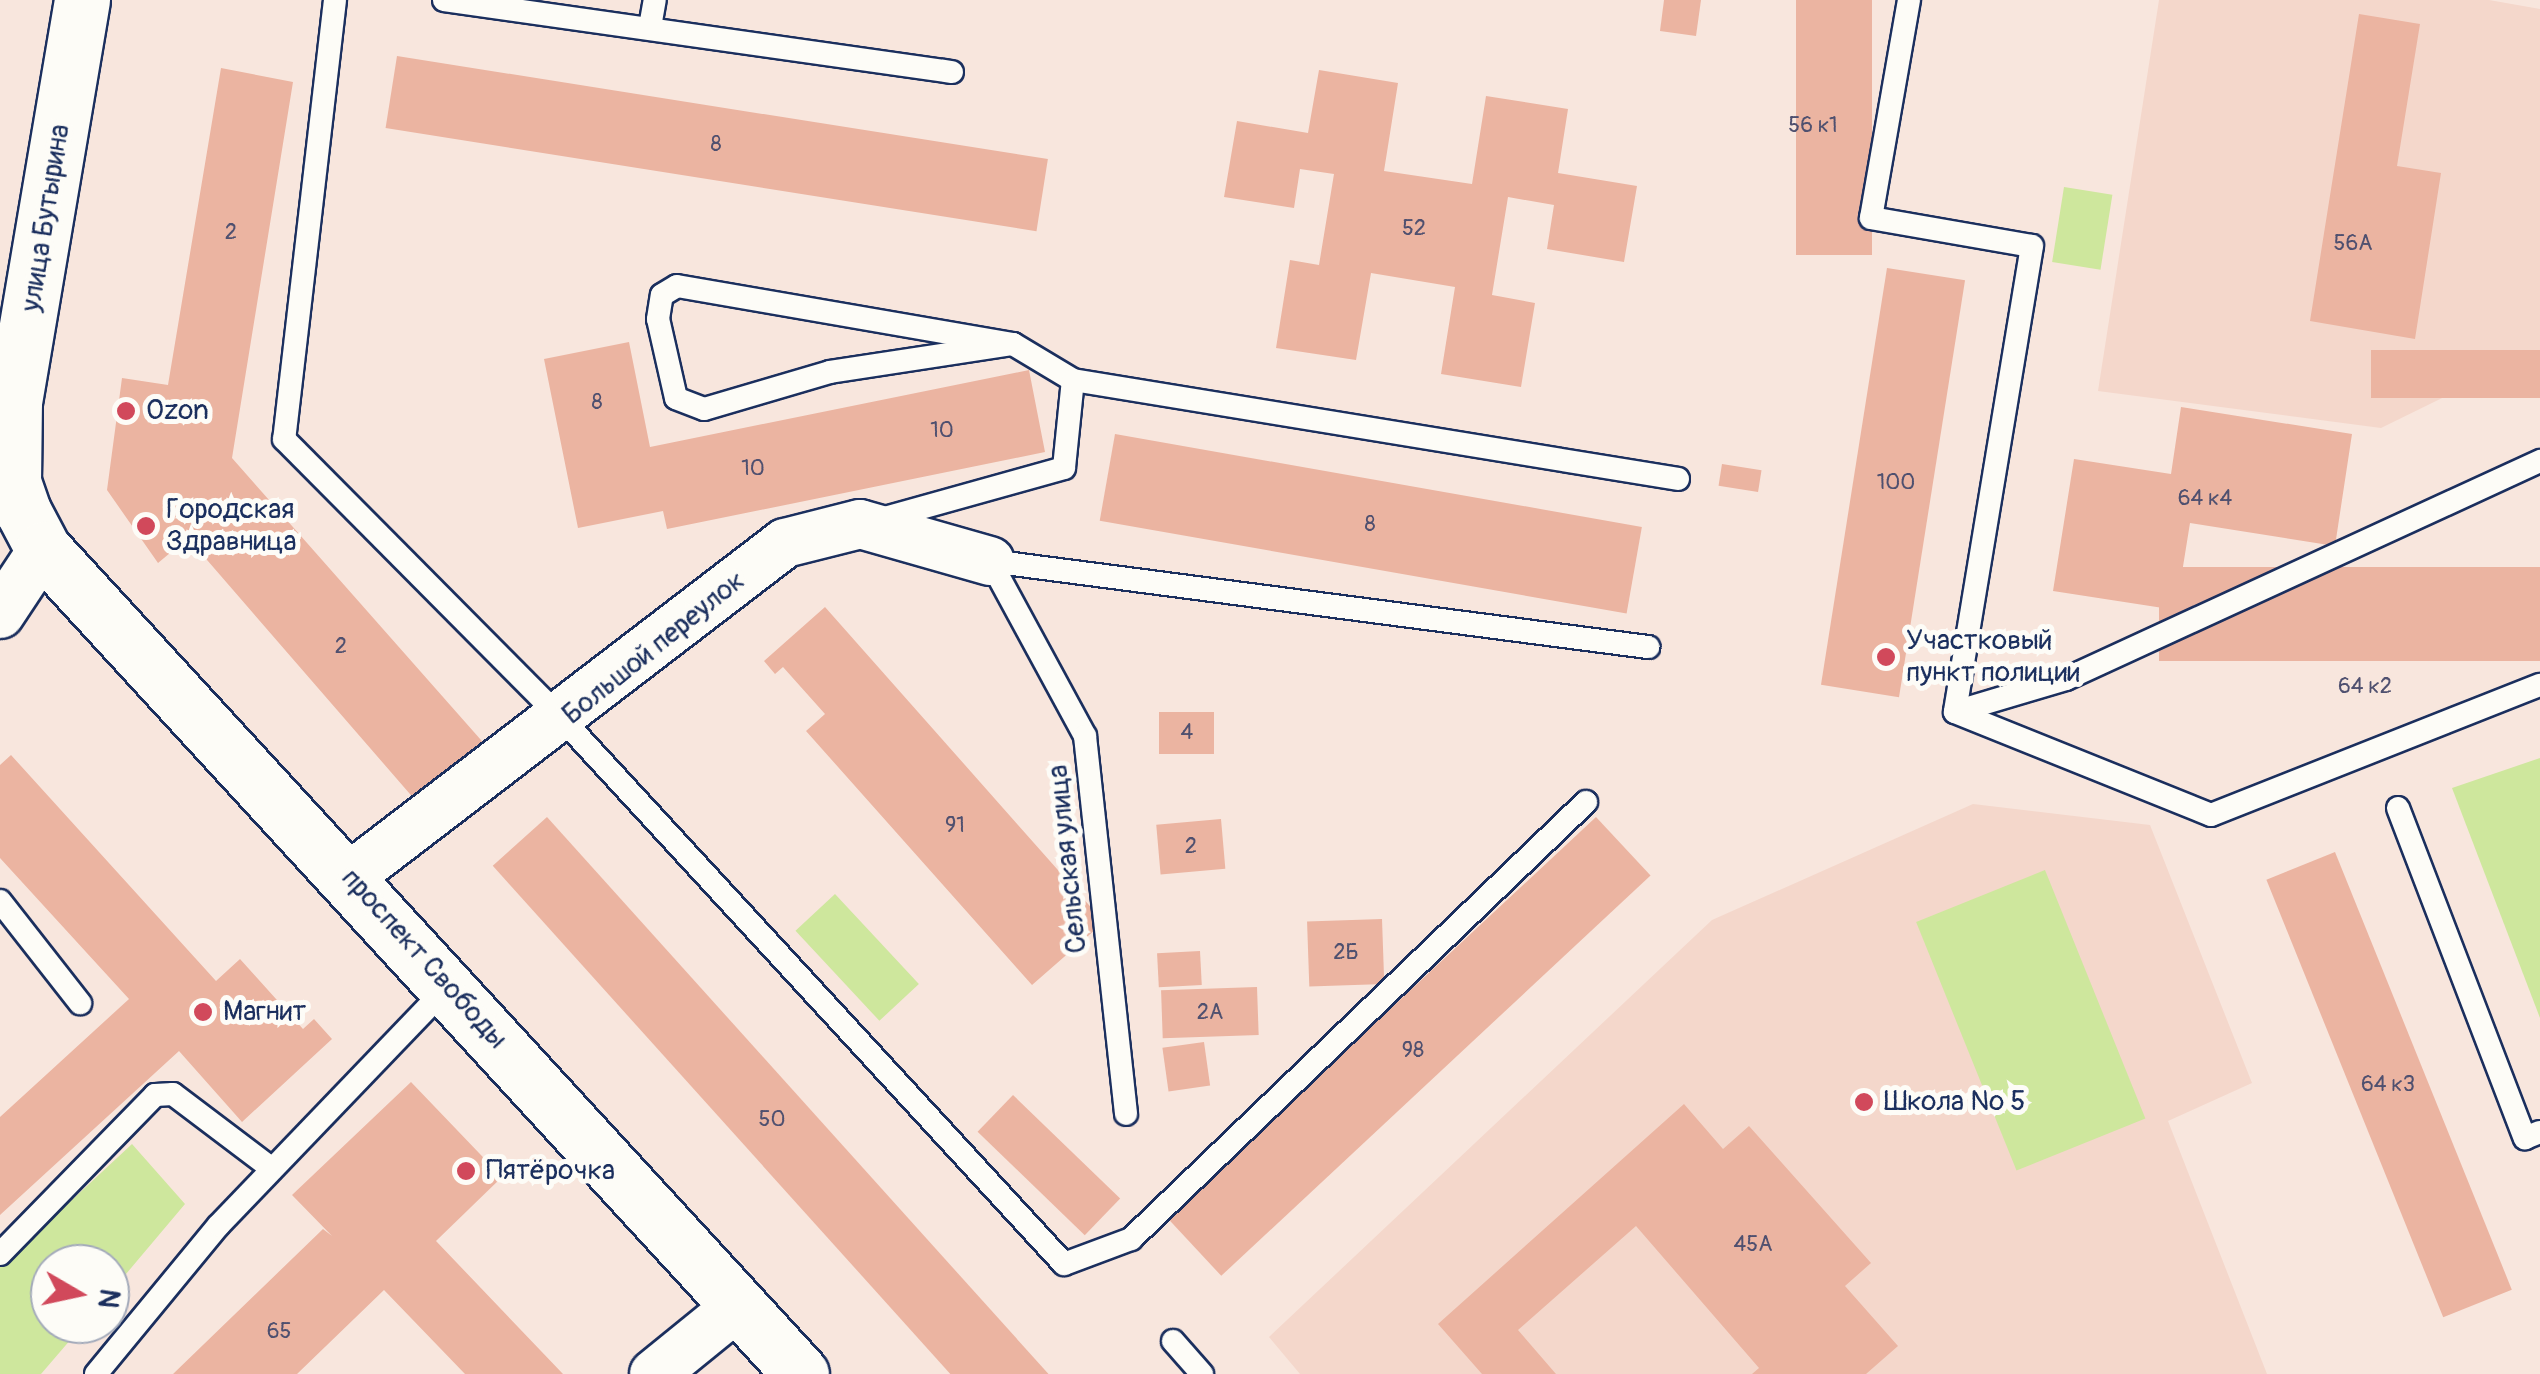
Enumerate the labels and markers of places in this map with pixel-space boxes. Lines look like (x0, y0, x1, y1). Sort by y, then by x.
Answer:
place label: Ozon (146, 394, 209, 428)
marker: Ozon (115, 400, 137, 422)
place label: Городская Здравница (166, 493, 297, 559)
marker: Городская Здравница (135, 515, 157, 537)
place label: Участковый пункт полиции (1906, 624, 2080, 690)
marker: Участковый пункт полиции (1875, 646, 1897, 668)
place label: Магнит (223, 995, 306, 1029)
marker: Магнит (192, 1001, 214, 1023)
place label: Школа № 5 (1884, 1085, 2025, 1119)
marker: Школа № 5 (1853, 1091, 1875, 1113)
place label: Пятёрочка (486, 1154, 615, 1188)
marker: Пятёрочка (455, 1160, 477, 1182)

